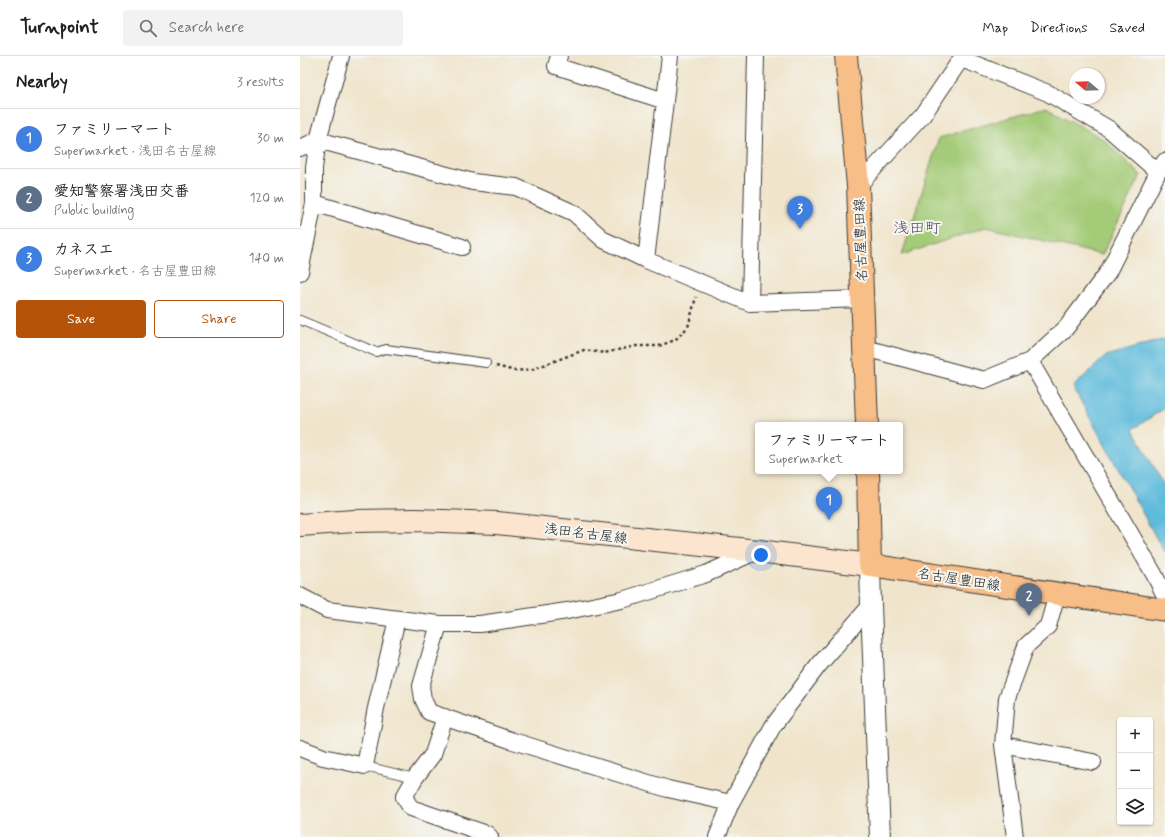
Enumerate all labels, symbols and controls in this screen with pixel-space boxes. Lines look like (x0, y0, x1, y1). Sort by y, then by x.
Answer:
search box (123, 10, 403, 46)
text: Turnpoint (20, 15, 99, 40)
icon: search (137, 17, 159, 39)
text: Search here (169, 18, 244, 38)
text: Map (982, 19, 1008, 37)
text: Directions (1030, 19, 1088, 37)
text: Saved (1110, 19, 1145, 37)
north arrow (1069, 68, 1105, 104)
text: Nearby (16, 71, 68, 93)
text: 3 results (237, 74, 284, 91)
text: ファミリーマート (54, 120, 175, 140)
text: 1 (26, 130, 32, 147)
text: 30 m (257, 130, 284, 147)
text: Supermarket · 浅田名古屋線 (54, 143, 216, 160)
text: 愛知警察署浅田交番 (54, 182, 189, 202)
text: 2 (26, 190, 32, 207)
text: 120 m (250, 190, 284, 207)
pin: 3 (787, 196, 813, 229)
street label: 名古屋豊田線 (851, 198, 871, 282)
text: Public building (54, 202, 134, 219)
district label: 浅田町 (893, 218, 941, 239)
text: カネスエ (54, 240, 113, 260)
text: 3 (26, 250, 32, 267)
text: 140 m (249, 250, 284, 267)
text: Supermarket · 名古屋豊田線 (54, 263, 216, 280)
button: Save (16, 300, 146, 338)
button: Share (154, 300, 284, 338)
popup (755, 422, 903, 474)
text: ファミリーマート (769, 431, 889, 451)
text: Supermarket (769, 451, 843, 468)
pin: 1 (816, 487, 842, 520)
street label: 浅田名古屋線 (543, 520, 629, 548)
your location (751, 545, 771, 565)
street label: 名古屋豊田線 (916, 565, 1002, 595)
pin: 2 (1016, 583, 1042, 616)
map controls (1117, 717, 1153, 825)
button: + (1117, 717, 1153, 753)
button: − (1117, 753, 1153, 789)
button: layers (1117, 789, 1153, 825)

